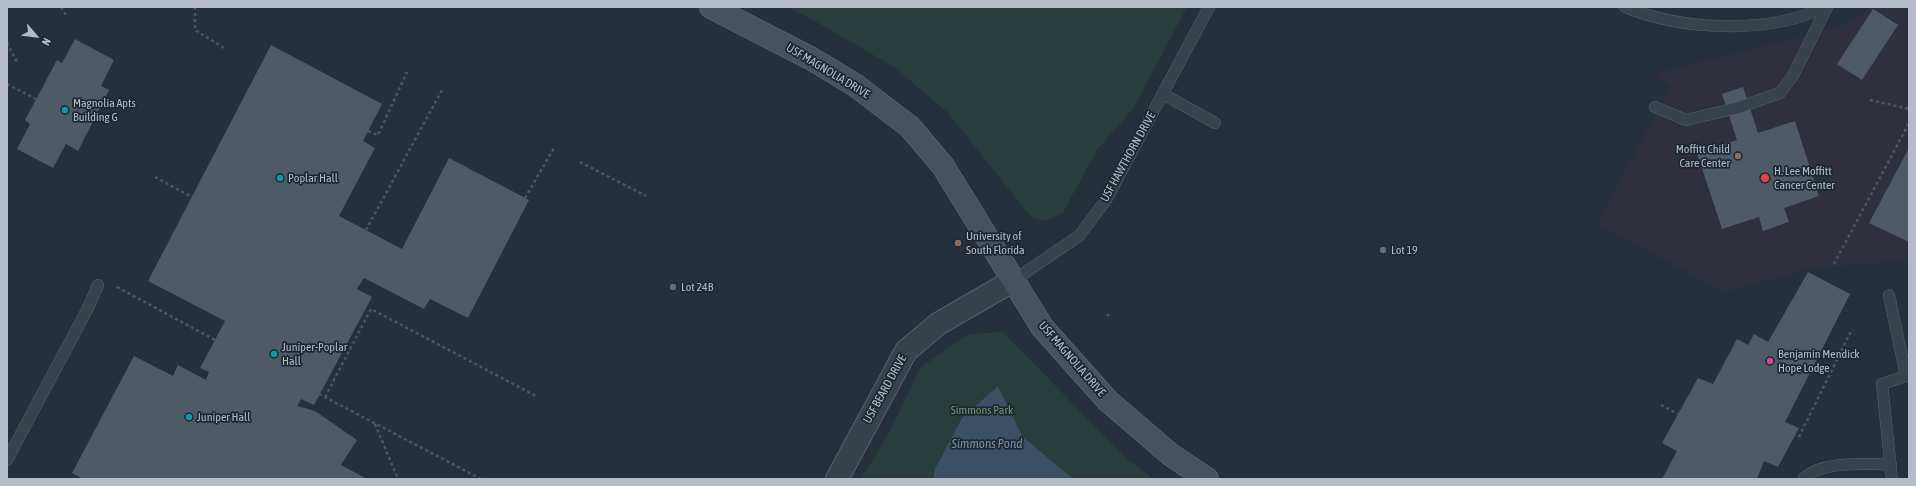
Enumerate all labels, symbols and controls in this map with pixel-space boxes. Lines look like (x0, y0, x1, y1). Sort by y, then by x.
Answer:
north arrow (16, 16, 56, 56)
text: N (40, 36, 53, 47)
street label: USF MAGNOLIA DRIVE (784, 40, 872, 102)
place label: Magnolia Apts Building G (73, 96, 136, 124)
marker: Magnolia Apts Building G (60, 105, 70, 115)
street label: USF HAWTHORN DRIVE (1097, 109, 1159, 205)
place label: Moffitt Child Care Center (1676, 142, 1730, 170)
marker: Moffitt Child Care Center (1733, 151, 1743, 161)
place label: H. Lee Moffitt Cancer Center (1774, 164, 1835, 192)
place label: Poplar Hall (288, 171, 338, 185)
marker: H. Lee Moffitt Cancer Center (1759, 172, 1771, 184)
marker: Poplar Hall (275, 173, 285, 183)
place label: University of South Florida (966, 229, 1024, 257)
marker: University of South Florida (953, 238, 963, 248)
place label: Lot 19 (1391, 243, 1418, 257)
marker: Lot 19 (1378, 245, 1388, 255)
place label: Lot 24B (681, 280, 713, 294)
marker: Lot 24B (668, 282, 678, 292)
street label: USF MAGNOLIA DRIVE (1035, 318, 1109, 400)
place label: Juniper-Poplar Hall (282, 340, 347, 368)
place label: Benjamin Mendick Hope Lodge (1778, 347, 1860, 375)
marker: Juniper-Poplar Hall (269, 349, 279, 359)
street label: USF BEARD DRIVE (860, 352, 910, 426)
marker: Benjamin Mendick Hope Lodge (1765, 356, 1775, 366)
park label: Simmons Park (951, 403, 1013, 417)
place label: Juniper Hall (197, 410, 250, 424)
marker: Juniper Hall (184, 412, 194, 422)
water label: Simmons Pond (952, 436, 1022, 452)

